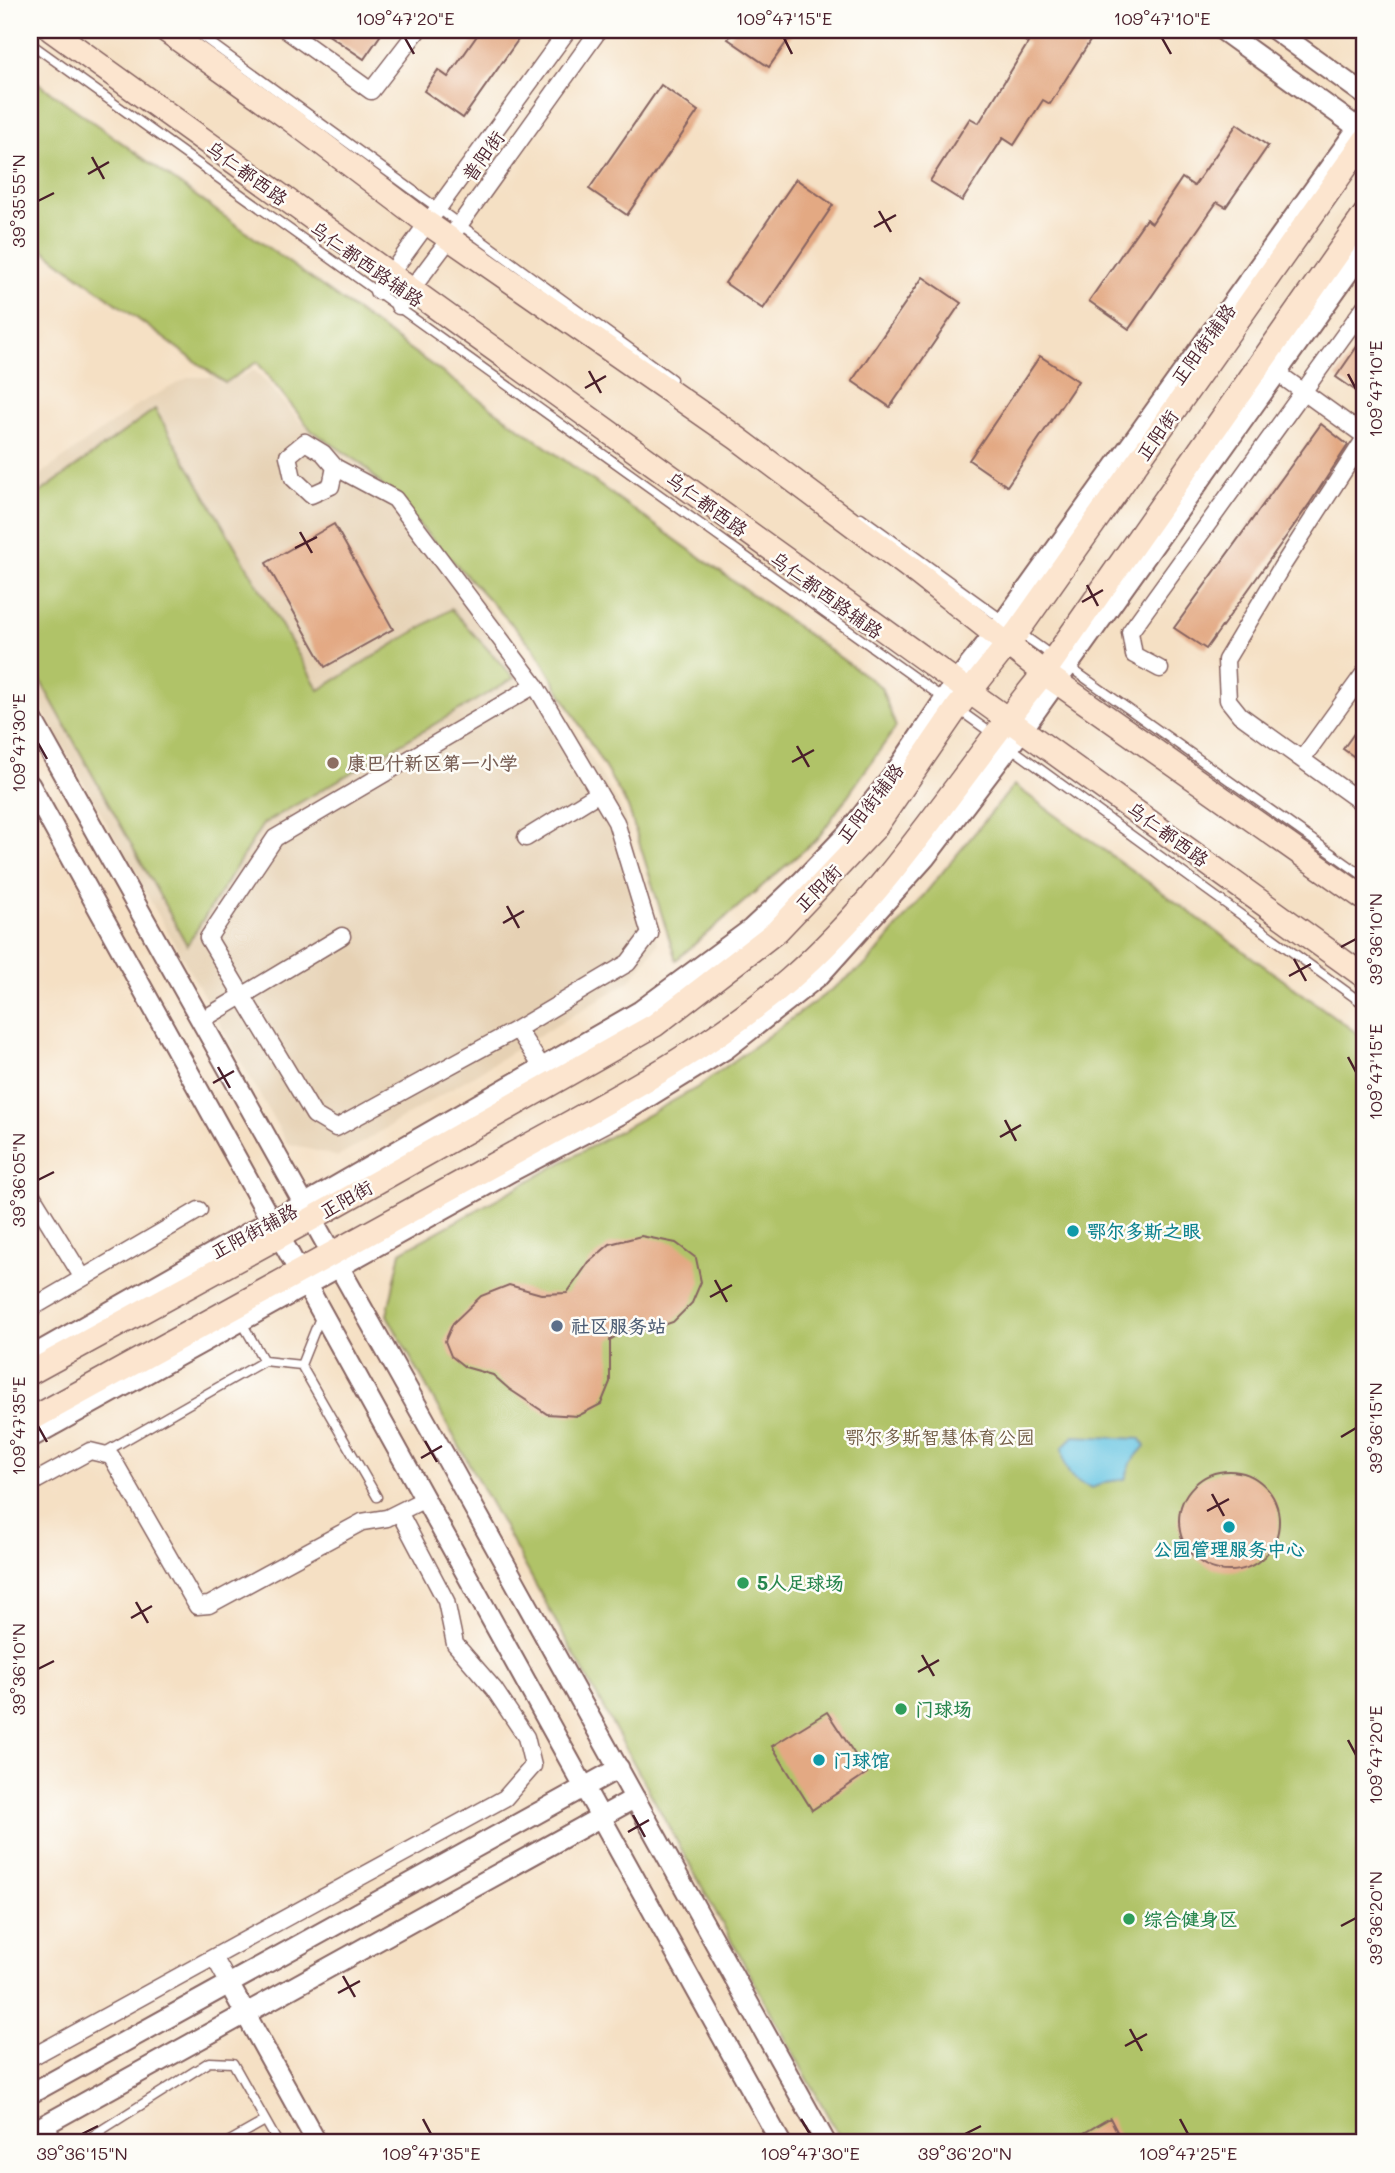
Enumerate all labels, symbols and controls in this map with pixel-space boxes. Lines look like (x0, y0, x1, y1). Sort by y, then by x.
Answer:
text: 109°47'20"E (355, 6, 455, 30)
text: 109°47'15"E (736, 6, 832, 30)
text: 109°47'10"E (1113, 6, 1211, 30)
street label: 普阳街 (456, 125, 509, 186)
street label: 乌仁都西路 (202, 135, 293, 211)
text: 39°35'55"N (6, 154, 30, 248)
street label: 乌仁都西路辅路 (306, 215, 429, 312)
street label: 正阳街辅路 (1165, 298, 1241, 389)
text: 109°47'10"E (1363, 340, 1387, 438)
street label: 正阳街 (1130, 404, 1183, 465)
street label: 乌仁都西路 (662, 466, 753, 542)
street label: 乌仁都西路辅路 (766, 545, 888, 644)
text: 109°47'30"E (6, 693, 30, 793)
place label: 康巴什新区第一小学 (347, 750, 518, 775)
marker: 康巴什新区第一小学 (325, 755, 341, 771)
street label: 正阳街辅路 (831, 758, 909, 848)
street label: 乌仁都西路 (1123, 796, 1214, 872)
street label: 正阳街 (789, 858, 846, 917)
text: 39°36'10"N (1363, 893, 1387, 985)
text: 109°47'15"E (1363, 1024, 1387, 1120)
text: 39°36'05"N (6, 1133, 30, 1227)
street label: 正阳街 (315, 1174, 377, 1223)
street label: 正阳街辅路 (206, 1197, 302, 1264)
place label: 鄂尔多斯之眼 (1087, 1218, 1201, 1243)
marker: 鄂尔多斯之眼 (1065, 1223, 1081, 1239)
place label: 社区服务站 (571, 1313, 666, 1338)
marker: 社区服务站 (549, 1318, 565, 1334)
text: 109°47'35"E (6, 1377, 30, 1475)
text: 39°36'15"N (1363, 1382, 1387, 1474)
park label: 鄂尔多斯智慧体育公园 (845, 1424, 1035, 1449)
marker: 公园管理服务中心 (1221, 1519, 1237, 1535)
place label: 公园管理服务中心 (1153, 1536, 1305, 1561)
place label: 5人足球场 (757, 1570, 844, 1595)
marker: 5人足球场 (735, 1575, 751, 1591)
text: 39°36'10"N (6, 1623, 30, 1715)
place label: 门球场 (915, 1696, 972, 1721)
marker: 门球场 (893, 1701, 909, 1717)
text: 109°47'20"E (1363, 1705, 1387, 1805)
place label: 门球馆 (833, 1747, 890, 1772)
marker: 门球馆 (811, 1752, 827, 1768)
text: 39°36'20"N (1363, 1871, 1387, 1965)
place label: 综合健身区 (1143, 1906, 1238, 1931)
marker: 综合健身区 (1121, 1911, 1137, 1927)
text: 39°36'15"N (36, 2141, 128, 2165)
text: 109°47'35"E (382, 2141, 480, 2165)
text: 109°47'30"E (760, 2141, 860, 2165)
text: 39°36'20"N (918, 2141, 1012, 2165)
text: 109°47'25"E (1139, 2141, 1237, 2165)

